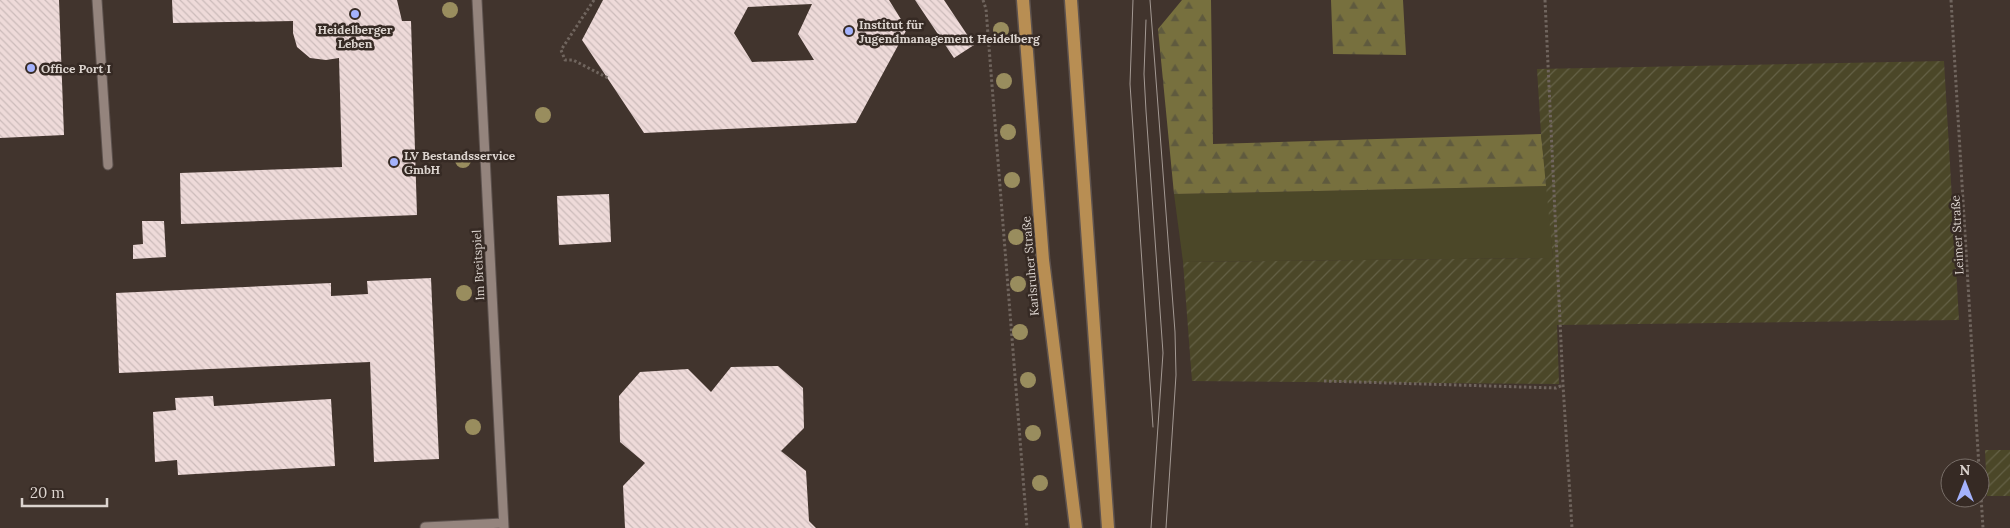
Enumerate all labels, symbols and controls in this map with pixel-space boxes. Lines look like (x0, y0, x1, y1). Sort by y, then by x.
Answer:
marker: Heidelberger Leben (349, 8, 361, 20)
place label: Institut für Jugendmanagement Heidelberg (859, 17, 1041, 46)
place label: Heidelberger Leben (318, 22, 393, 51)
marker: Institut für Jugendmanagement Heidelberg (843, 25, 855, 37)
place label: Office Port I (41, 61, 112, 76)
marker: Office Port I (25, 62, 37, 74)
place label: LV Bestandsservice GmbH (404, 148, 516, 177)
marker: LV Bestandsservice GmbH (388, 156, 400, 168)
street label: Leimer Straße (1947, 194, 1967, 275)
street label: Karlsruher Straße (1018, 215, 1042, 317)
street label: Im Breitspiel (469, 229, 487, 301)
north arrow (1940, 458, 1990, 508)
text: N (1960, 461, 1971, 479)
scale bar (22, 476, 108, 508)
text: 20 m (30, 483, 65, 502)

